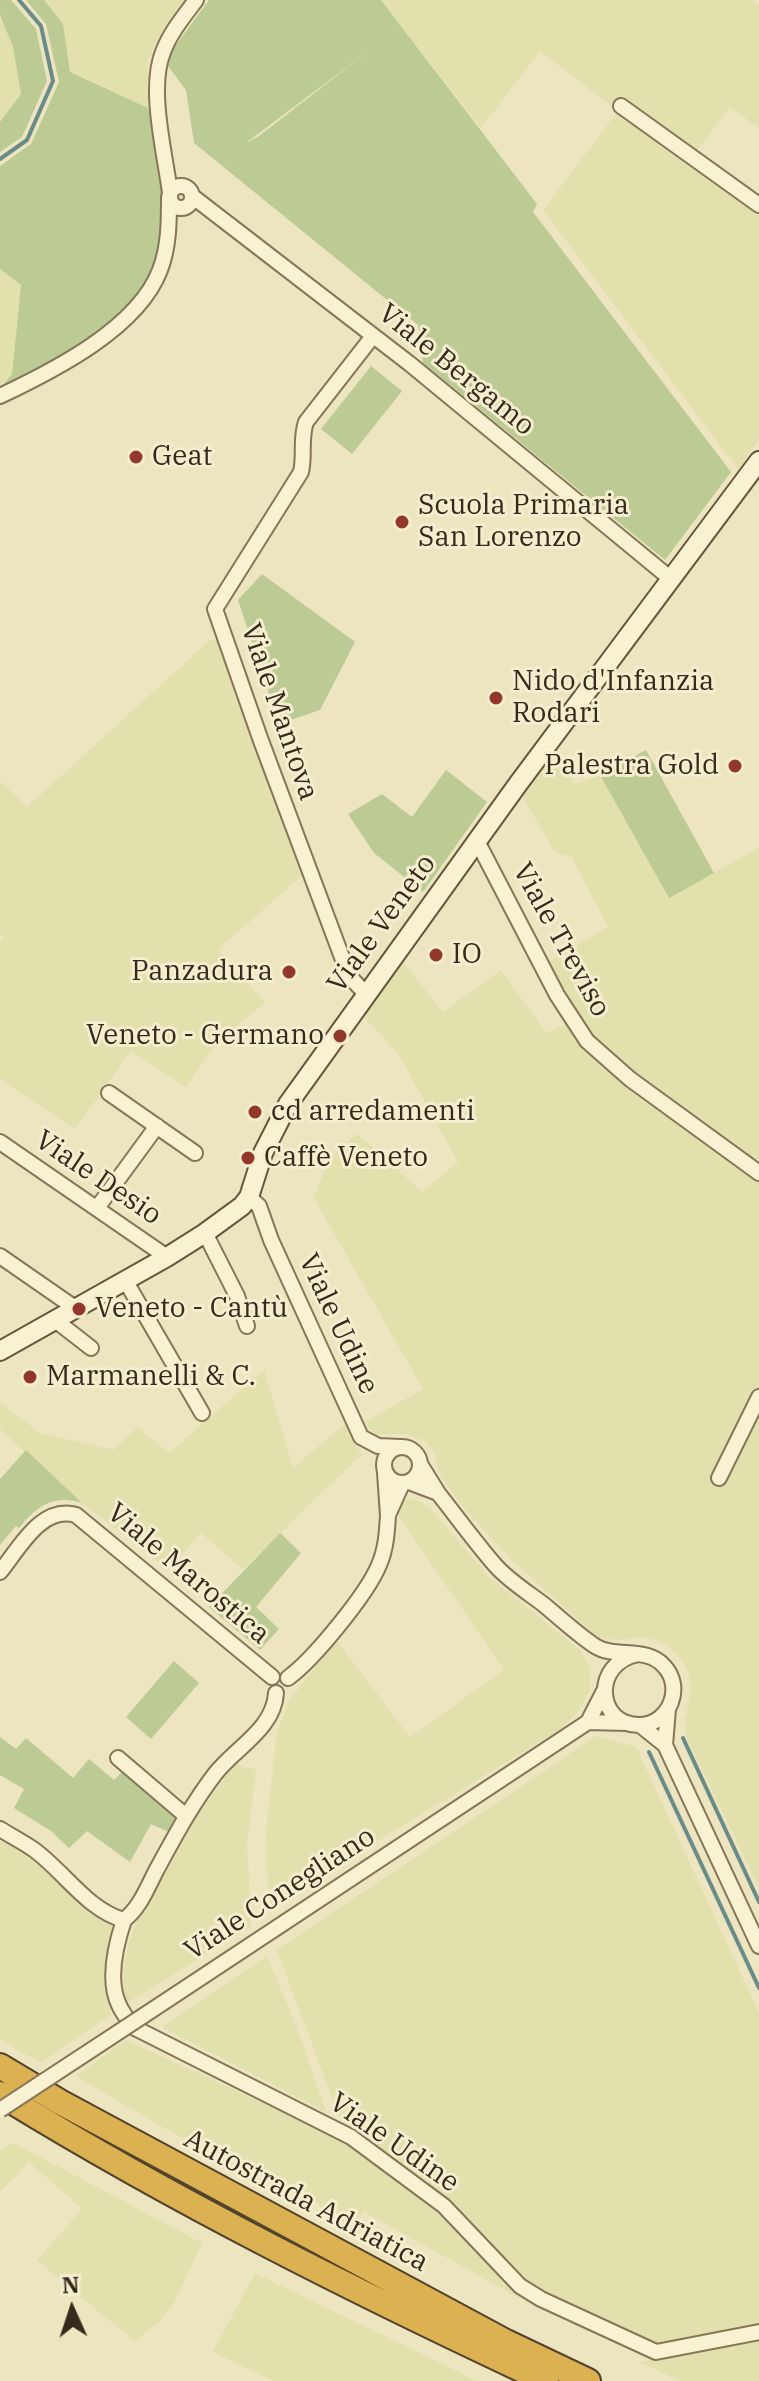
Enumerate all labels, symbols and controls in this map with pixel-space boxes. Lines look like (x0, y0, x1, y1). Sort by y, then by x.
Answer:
street label: Viale Bergamo (371, 297, 541, 443)
place label: Geat (152, 440, 212, 474)
marker: Geat (127, 448, 145, 466)
place label: Scuola Primaria San Lorenzo (418, 489, 629, 555)
marker: Scuola Primaria San Lorenzo (393, 513, 411, 531)
street label: Viale Mantova (233, 619, 325, 805)
place label: Nido d'Infanzia Rodari (512, 665, 714, 731)
marker: Nido d'Infanzia Rodari (487, 689, 505, 707)
place label: Palestra Gold (544, 749, 719, 783)
marker: Palestra Gold (726, 757, 744, 775)
street label: Viale Veneto (321, 848, 443, 1000)
street label: Viale Treviso (505, 857, 617, 1023)
place label: IO (452, 938, 482, 972)
marker: IO (427, 946, 445, 964)
place label: Panzadura (131, 955, 273, 989)
marker: Panzadura (280, 963, 298, 981)
place label: Veneto - Germano (86, 1019, 324, 1053)
marker: Veneto - Germano (331, 1027, 349, 1045)
place label: cd arredamenti (271, 1095, 475, 1129)
marker: cd arredamenti (246, 1103, 264, 1121)
street label: Viale Desio (28, 1124, 168, 1232)
place label: Caffè Veneto (264, 1141, 428, 1175)
marker: Caffè Veneto (239, 1149, 257, 1167)
street label: Viale Udine (291, 1249, 385, 1399)
place label: Veneto - Cantù (95, 1292, 288, 1326)
marker: Veneto - Cantù (70, 1300, 88, 1318)
place label: Marmanelli & C. (46, 1360, 256, 1394)
marker: Marmanelli & C. (21, 1368, 39, 1386)
street label: Viale Marostica (100, 1496, 276, 1652)
street label: Viale Conegliano (179, 1820, 381, 1968)
street label: Viale Udine (323, 2086, 465, 2200)
street label: Autostrada Adriatica (178, 2122, 434, 2280)
north arrow (32, 2269, 112, 2349)
text: N (61, 2270, 80, 2299)

